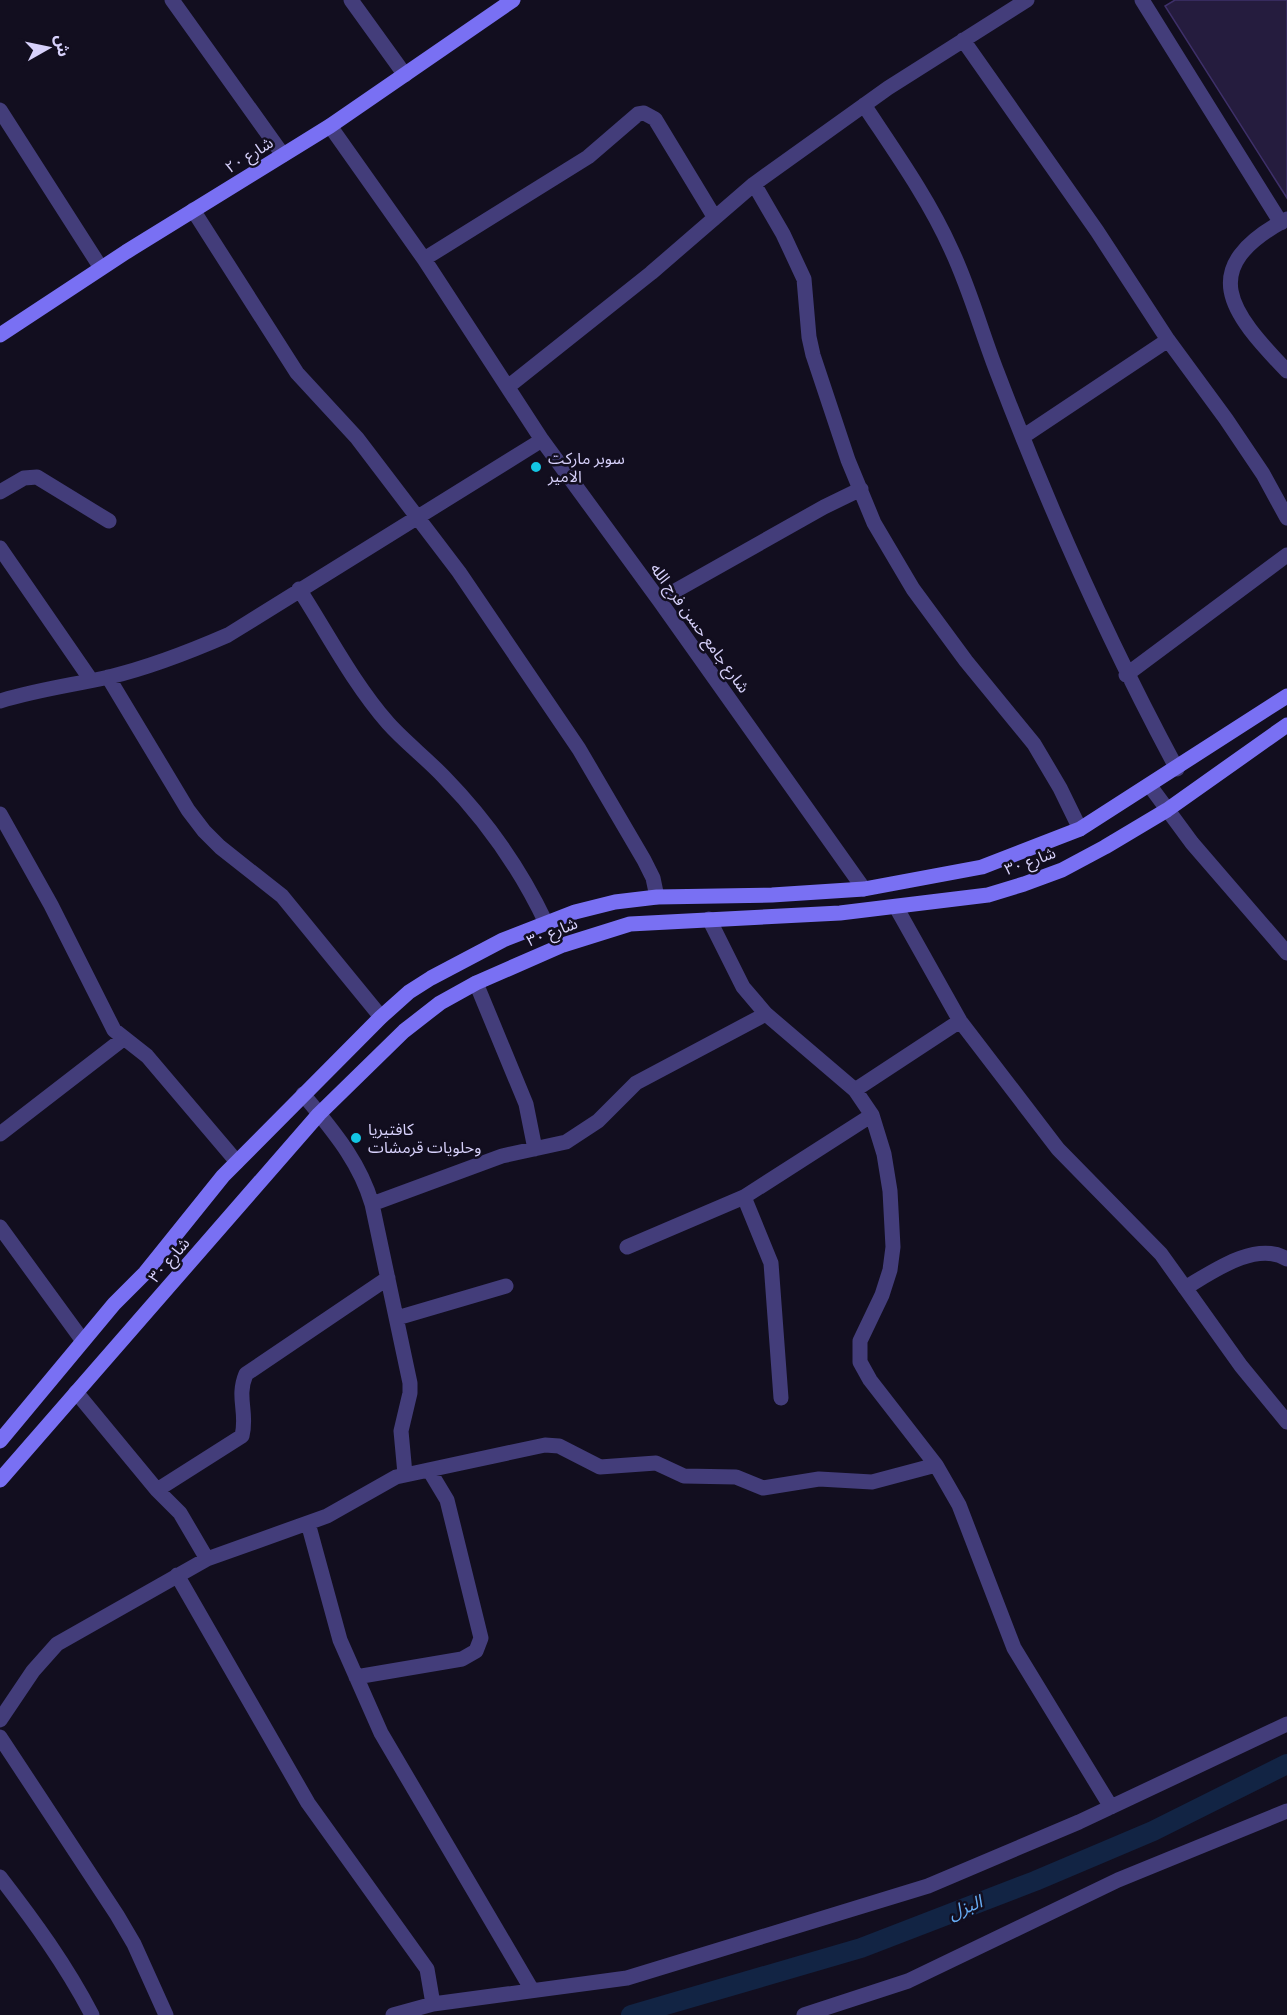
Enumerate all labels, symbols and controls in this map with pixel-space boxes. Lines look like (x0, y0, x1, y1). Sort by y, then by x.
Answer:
north arrow (18, 18, 78, 78)
text: ش (51, 33, 73, 58)
street label: شارع ٢٠ (221, 133, 278, 180)
place label: سوبر ماركت الامير (547, 449, 625, 486)
marker: سوبر ماركت الامير (529, 460, 543, 474)
street label: شارع جامع حسن فرج الله (644, 559, 753, 698)
street label: شارع ٣٠ (1002, 843, 1059, 882)
street label: شارع ٣٠ (524, 914, 581, 953)
place label: كافتيريا وحلويات قرمشات (368, 1120, 481, 1157)
marker: كافتيريا وحلويات قرمشات (349, 1131, 363, 1145)
street label: شارع ٣٠ (144, 1234, 196, 1288)
water label: البزل (945, 1890, 987, 1924)

